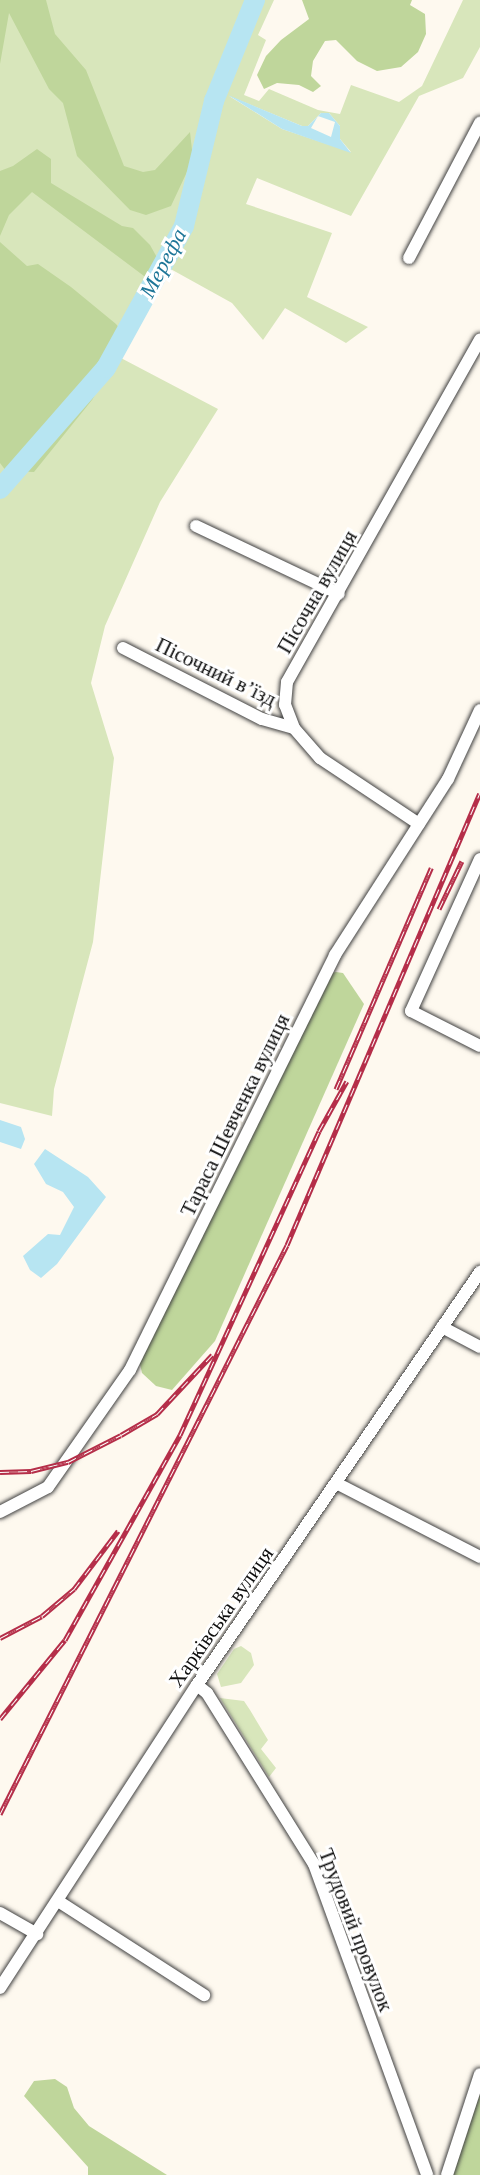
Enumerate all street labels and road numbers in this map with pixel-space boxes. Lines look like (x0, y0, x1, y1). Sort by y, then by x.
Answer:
street label: Пісочна вулиця (272, 526, 362, 658)
street label: Пісочний в’їзд (152, 632, 280, 712)
street label: Тараса Шевченка вулиця (175, 1010, 295, 1220)
street label: Харківська вулиця (163, 1542, 279, 1692)
street label: Трудовий провулок (313, 1845, 399, 2015)

